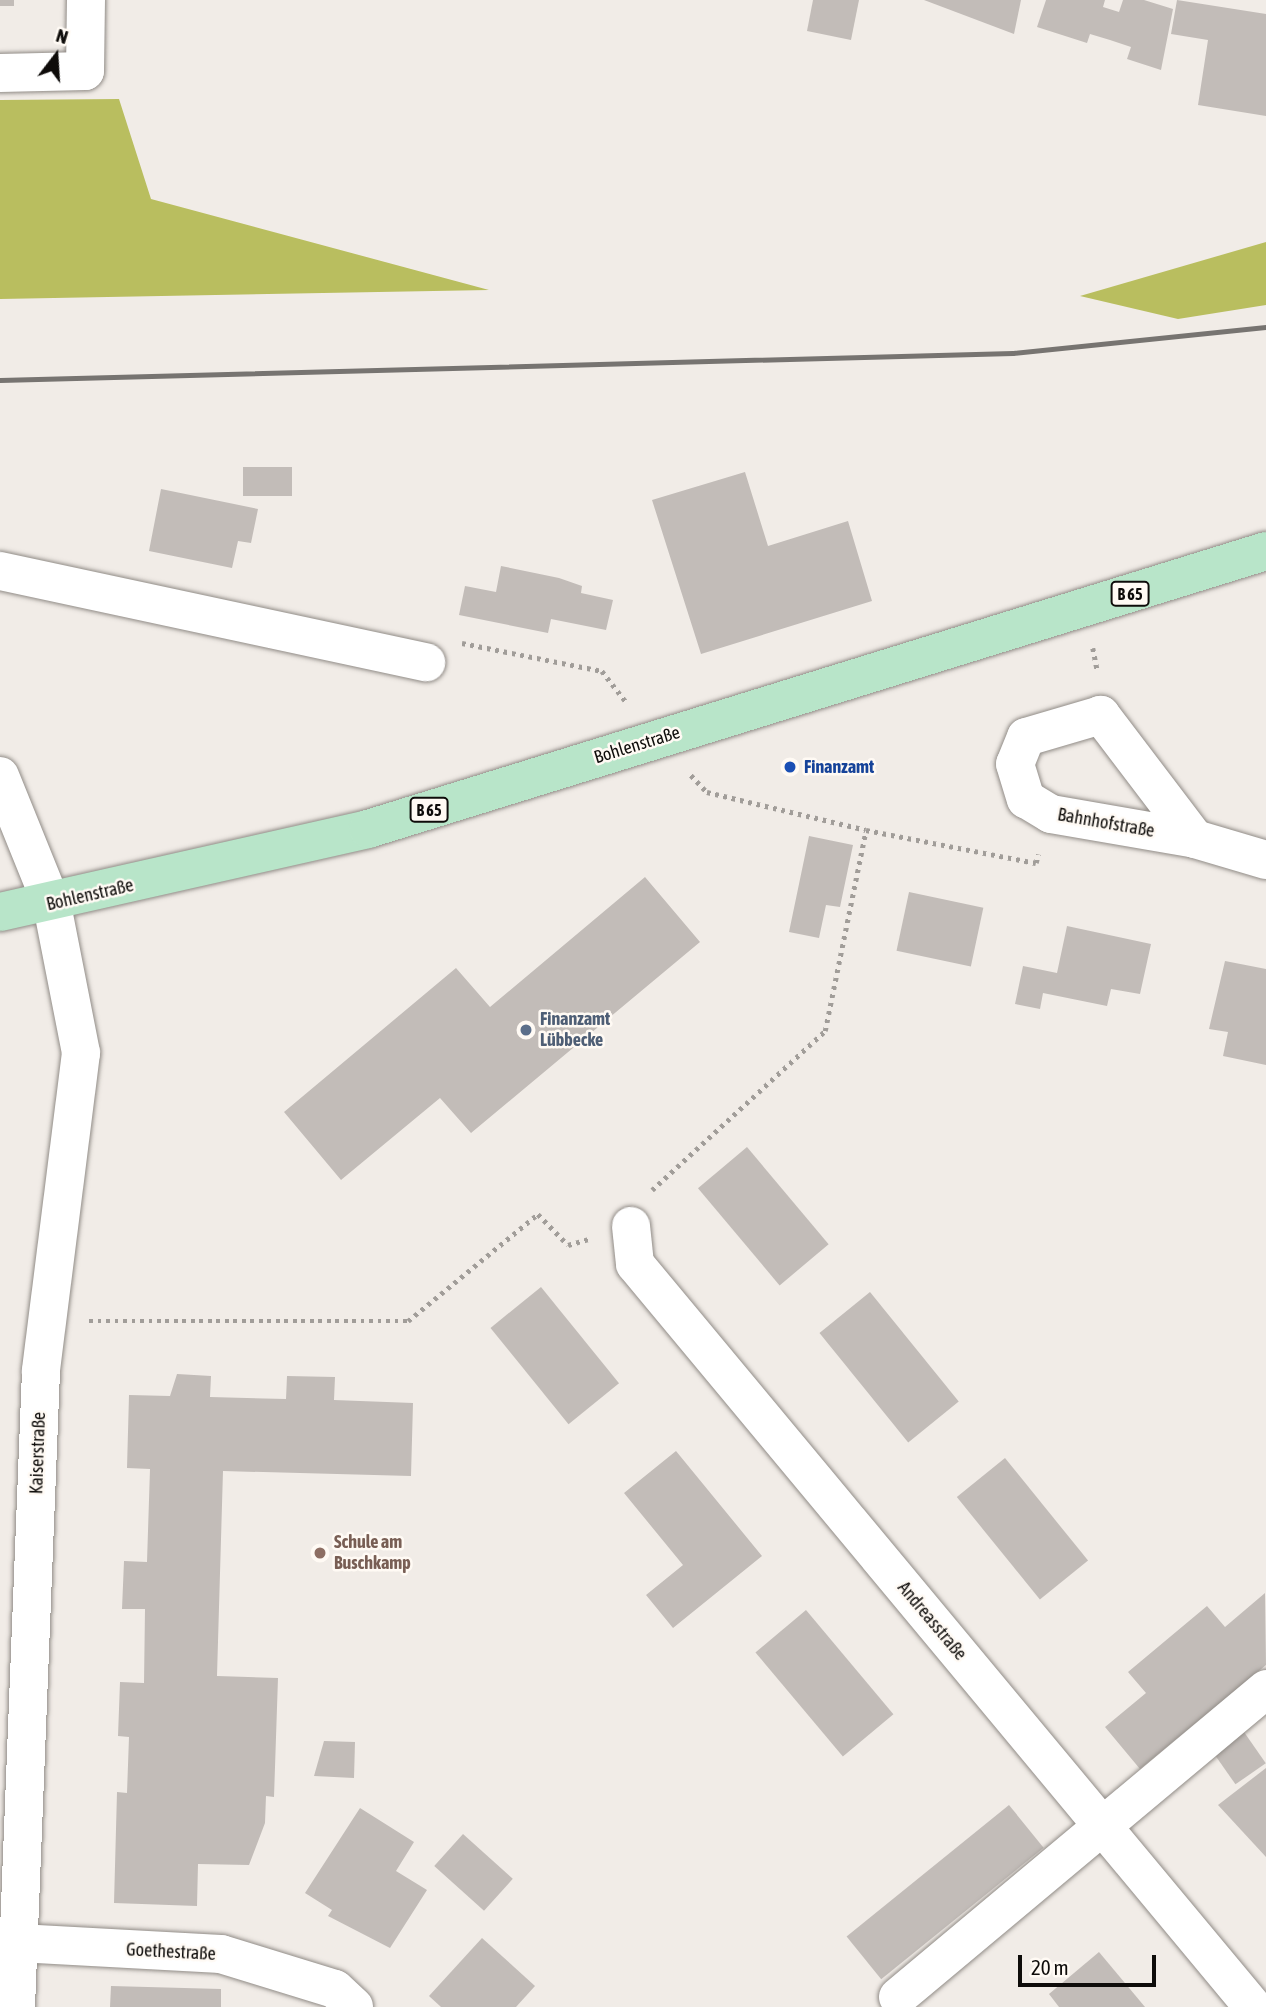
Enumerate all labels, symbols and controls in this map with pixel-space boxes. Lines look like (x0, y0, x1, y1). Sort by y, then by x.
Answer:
north arrow (21, 21, 91, 91)
text: N (54, 24, 71, 48)
road number: B 65 (1109, 582, 1151, 607)
street label: Bohlenstraße (591, 722, 683, 768)
place label: Finanzamt (804, 756, 874, 778)
marker: Finanzamt (782, 759, 798, 775)
road number: B 65 (408, 797, 450, 822)
street label: Bahnhofstraße (1056, 804, 1156, 842)
street label: Bohlenstraße (44, 874, 136, 916)
place label: Finanzamt Lübbecke (540, 1009, 610, 1052)
marker: Finanzamt Lübbecke (518, 1022, 534, 1038)
street label: Kaiserstraße (26, 1412, 50, 1494)
place label: Schule am Buschkamp (334, 1532, 411, 1574)
marker: Schule am Buschkamp (312, 1545, 328, 1561)
street label: Andreasstraße (893, 1577, 971, 1665)
street label: Goethestraße (126, 1939, 216, 1965)
scale bar (1021, 1940, 1159, 1984)
text: 20 m (1031, 1955, 1069, 1979)

